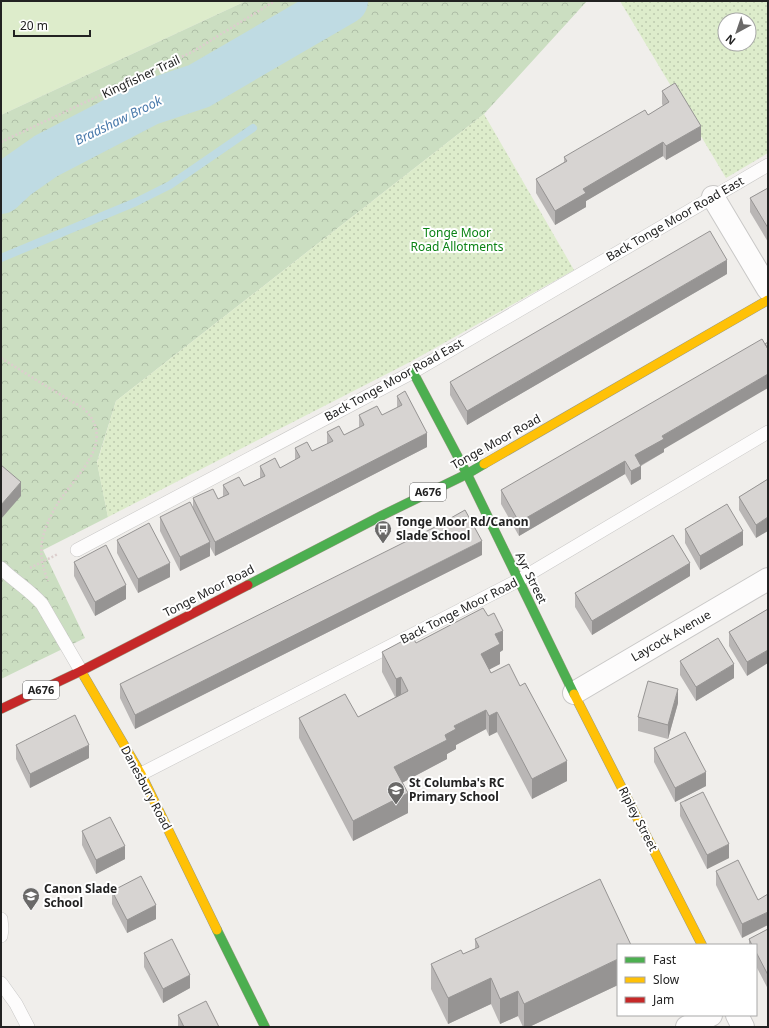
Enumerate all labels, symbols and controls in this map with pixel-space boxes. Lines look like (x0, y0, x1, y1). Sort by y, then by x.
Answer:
scale bar (14, 12, 90, 38)
north arrow (717, 12, 757, 52)
text: 20 m (20, 17, 48, 34)
text: N (722, 31, 739, 49)
street label: Kingfisher Trail (99, 51, 183, 102)
water label: Bradshaw Brook (71, 91, 165, 149)
street label: Back Tonge Moor Road East (603, 172, 747, 265)
park label: Tonge Moor Road Allotments (411, 224, 504, 255)
street label: Back Tonge Moor Road East (321, 334, 467, 425)
street label: Tonge Moor Road (448, 410, 544, 473)
road number: A676 (410, 483, 446, 501)
place label: Tonge Moor Rd/Canon Slade School (396, 513, 528, 544)
bus stop icon: Tonge Moor Rd/Canon Slade School (373, 519, 393, 544)
street label: Ayr Street (512, 549, 552, 607)
street label: Tonge Moor Road (160, 560, 257, 621)
street label: Back Tonge Moor Road (397, 573, 521, 648)
street label: Laycock Avenue (628, 606, 714, 665)
road number: A676 (23, 681, 59, 699)
street label: Danesbury Road (117, 743, 176, 833)
place label: St Columba's RC Primary School (409, 774, 505, 805)
school or university icon: St Columba's RC Primary School (386, 780, 406, 805)
street label: Ripley Street (615, 784, 662, 855)
place label: Canon Slade School (44, 880, 117, 911)
school or university icon: Canon Slade School (21, 886, 41, 911)
legend (617, 944, 757, 1016)
text: Fast (653, 951, 677, 968)
text: Slow (653, 971, 680, 988)
text: Jam (652, 991, 674, 1008)

